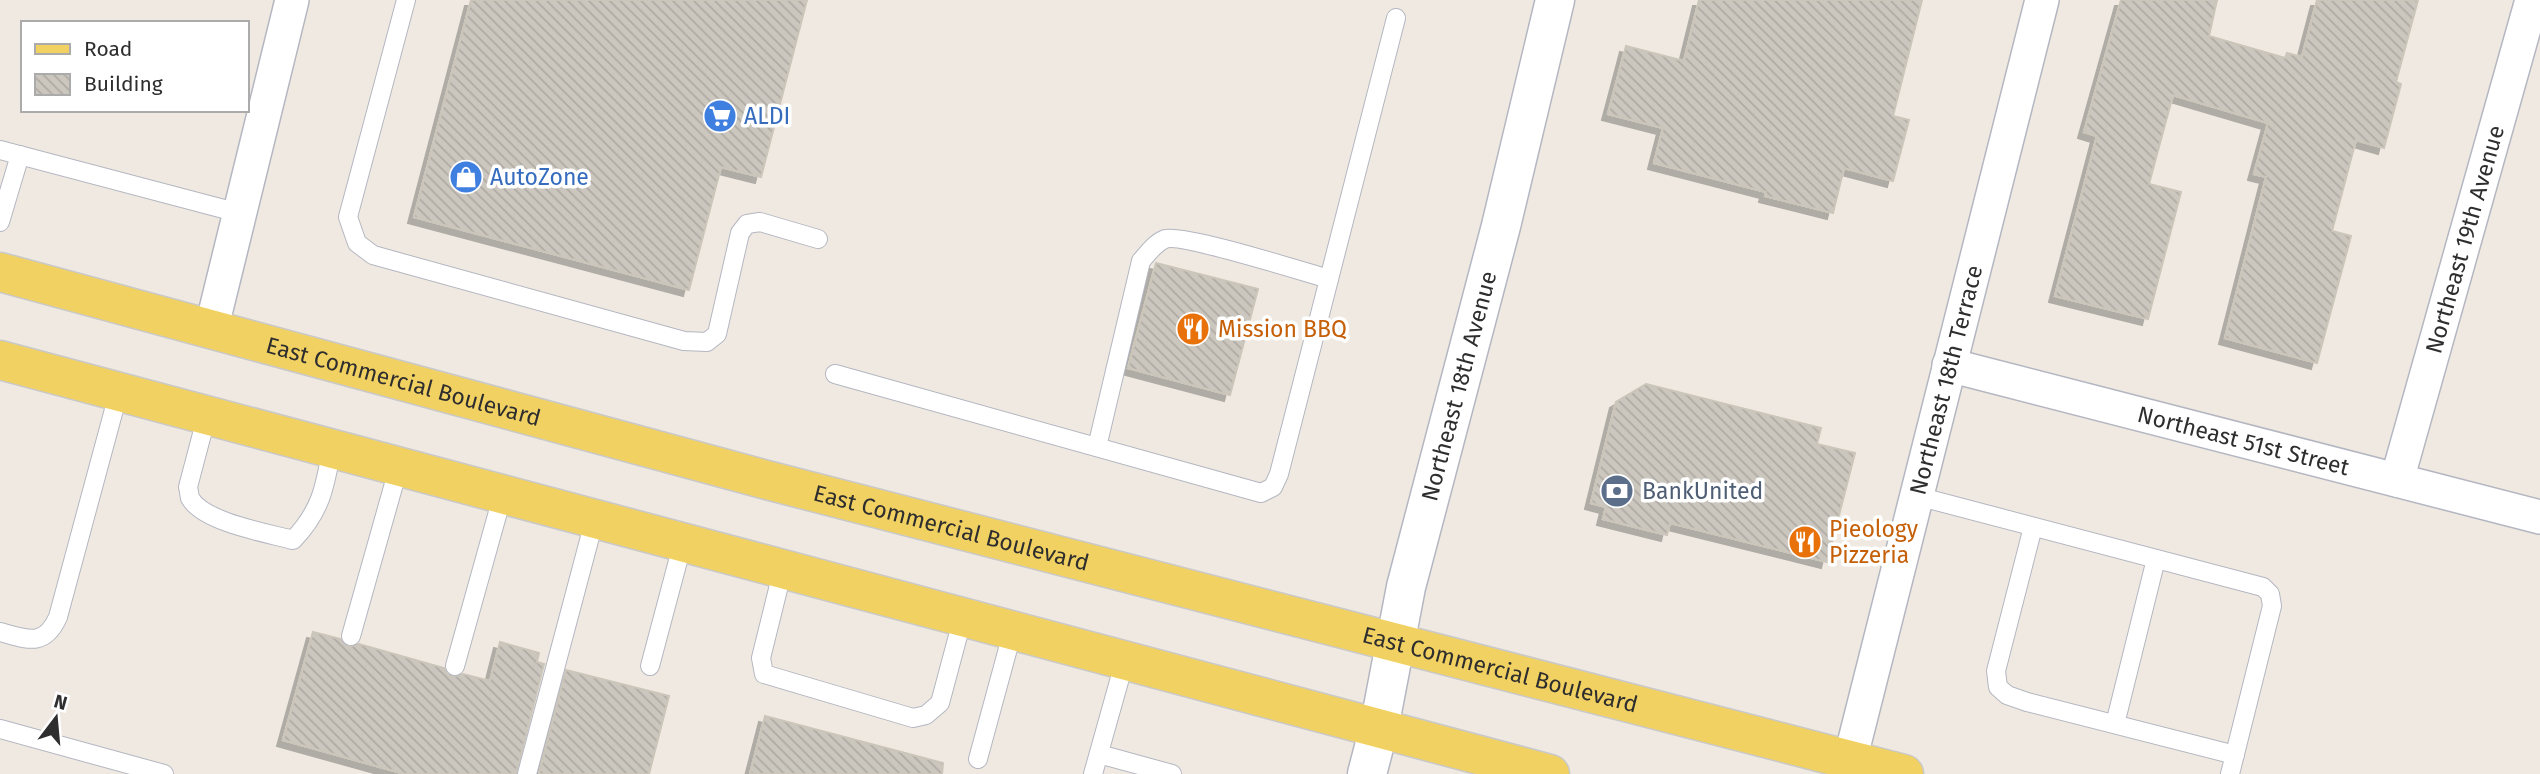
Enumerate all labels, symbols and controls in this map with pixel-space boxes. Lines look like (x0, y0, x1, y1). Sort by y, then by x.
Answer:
legend (21, 21, 248, 112)
text: Road (84, 36, 132, 62)
text: Building (84, 71, 163, 97)
supermarket icon: ALDI (701, 97, 739, 135)
place label: ALDI (744, 102, 790, 130)
street label: Northeast 19th Avenue (2419, 122, 2510, 357)
shop icon: AutoZone (447, 158, 485, 196)
place label: AutoZone (490, 163, 589, 191)
street label: Northeast 18th Terrace (1904, 262, 1988, 498)
street label: Northeast 18th Avenue (1415, 268, 1503, 504)
restaurant icon: Mission BBQ (1174, 310, 1212, 348)
place label: Mission BBQ (1218, 315, 1347, 343)
street label: East Commercial Boulevard (263, 331, 544, 432)
street label: Northeast 51st Street (2135, 400, 2353, 482)
bank icon: BankUnited (1598, 472, 1636, 510)
place label: BankUnited (1642, 477, 1763, 505)
street label: East Commercial Boulevard (810, 479, 1092, 577)
place label: Pieology Pizzeria (1829, 515, 1919, 569)
restaurant icon: Pieology Pizzeria (1786, 523, 1824, 561)
street label: East Commercial Boulevard (1359, 621, 1641, 719)
north arrow (21, 683, 91, 753)
text: N (51, 689, 70, 715)

